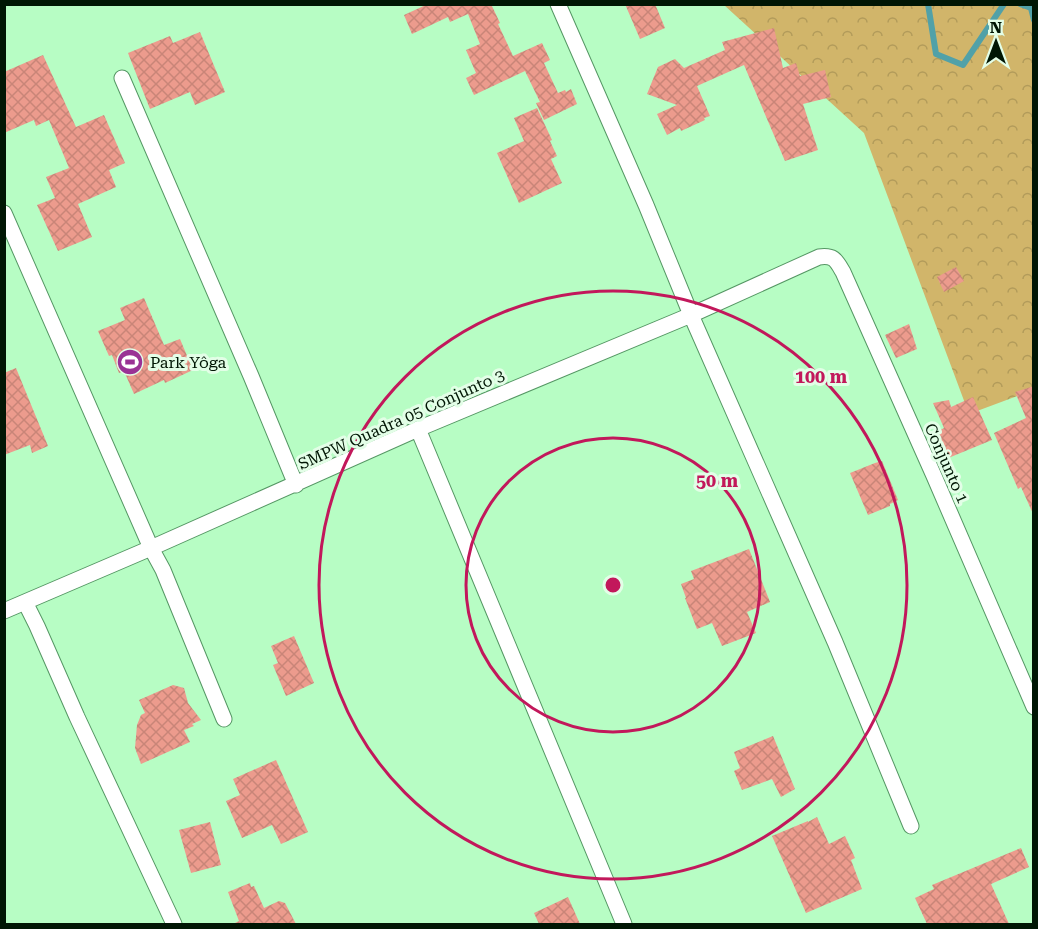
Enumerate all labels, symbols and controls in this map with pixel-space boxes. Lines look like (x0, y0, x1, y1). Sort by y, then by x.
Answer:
north arrow (966, 12, 1026, 72)
text: N (990, 18, 1002, 37)
sports icon: Park Yôga (115, 347, 145, 377)
place label: Park Yôga (150, 353, 227, 372)
street label: SMPW Quadra 05 Conjunto 3 (295, 365, 507, 474)
text: 100 m (795, 366, 848, 387)
street label: Conjunto 1 (920, 420, 973, 506)
text: 50 m (696, 470, 739, 491)
centre of rings (603, 575, 623, 595)

